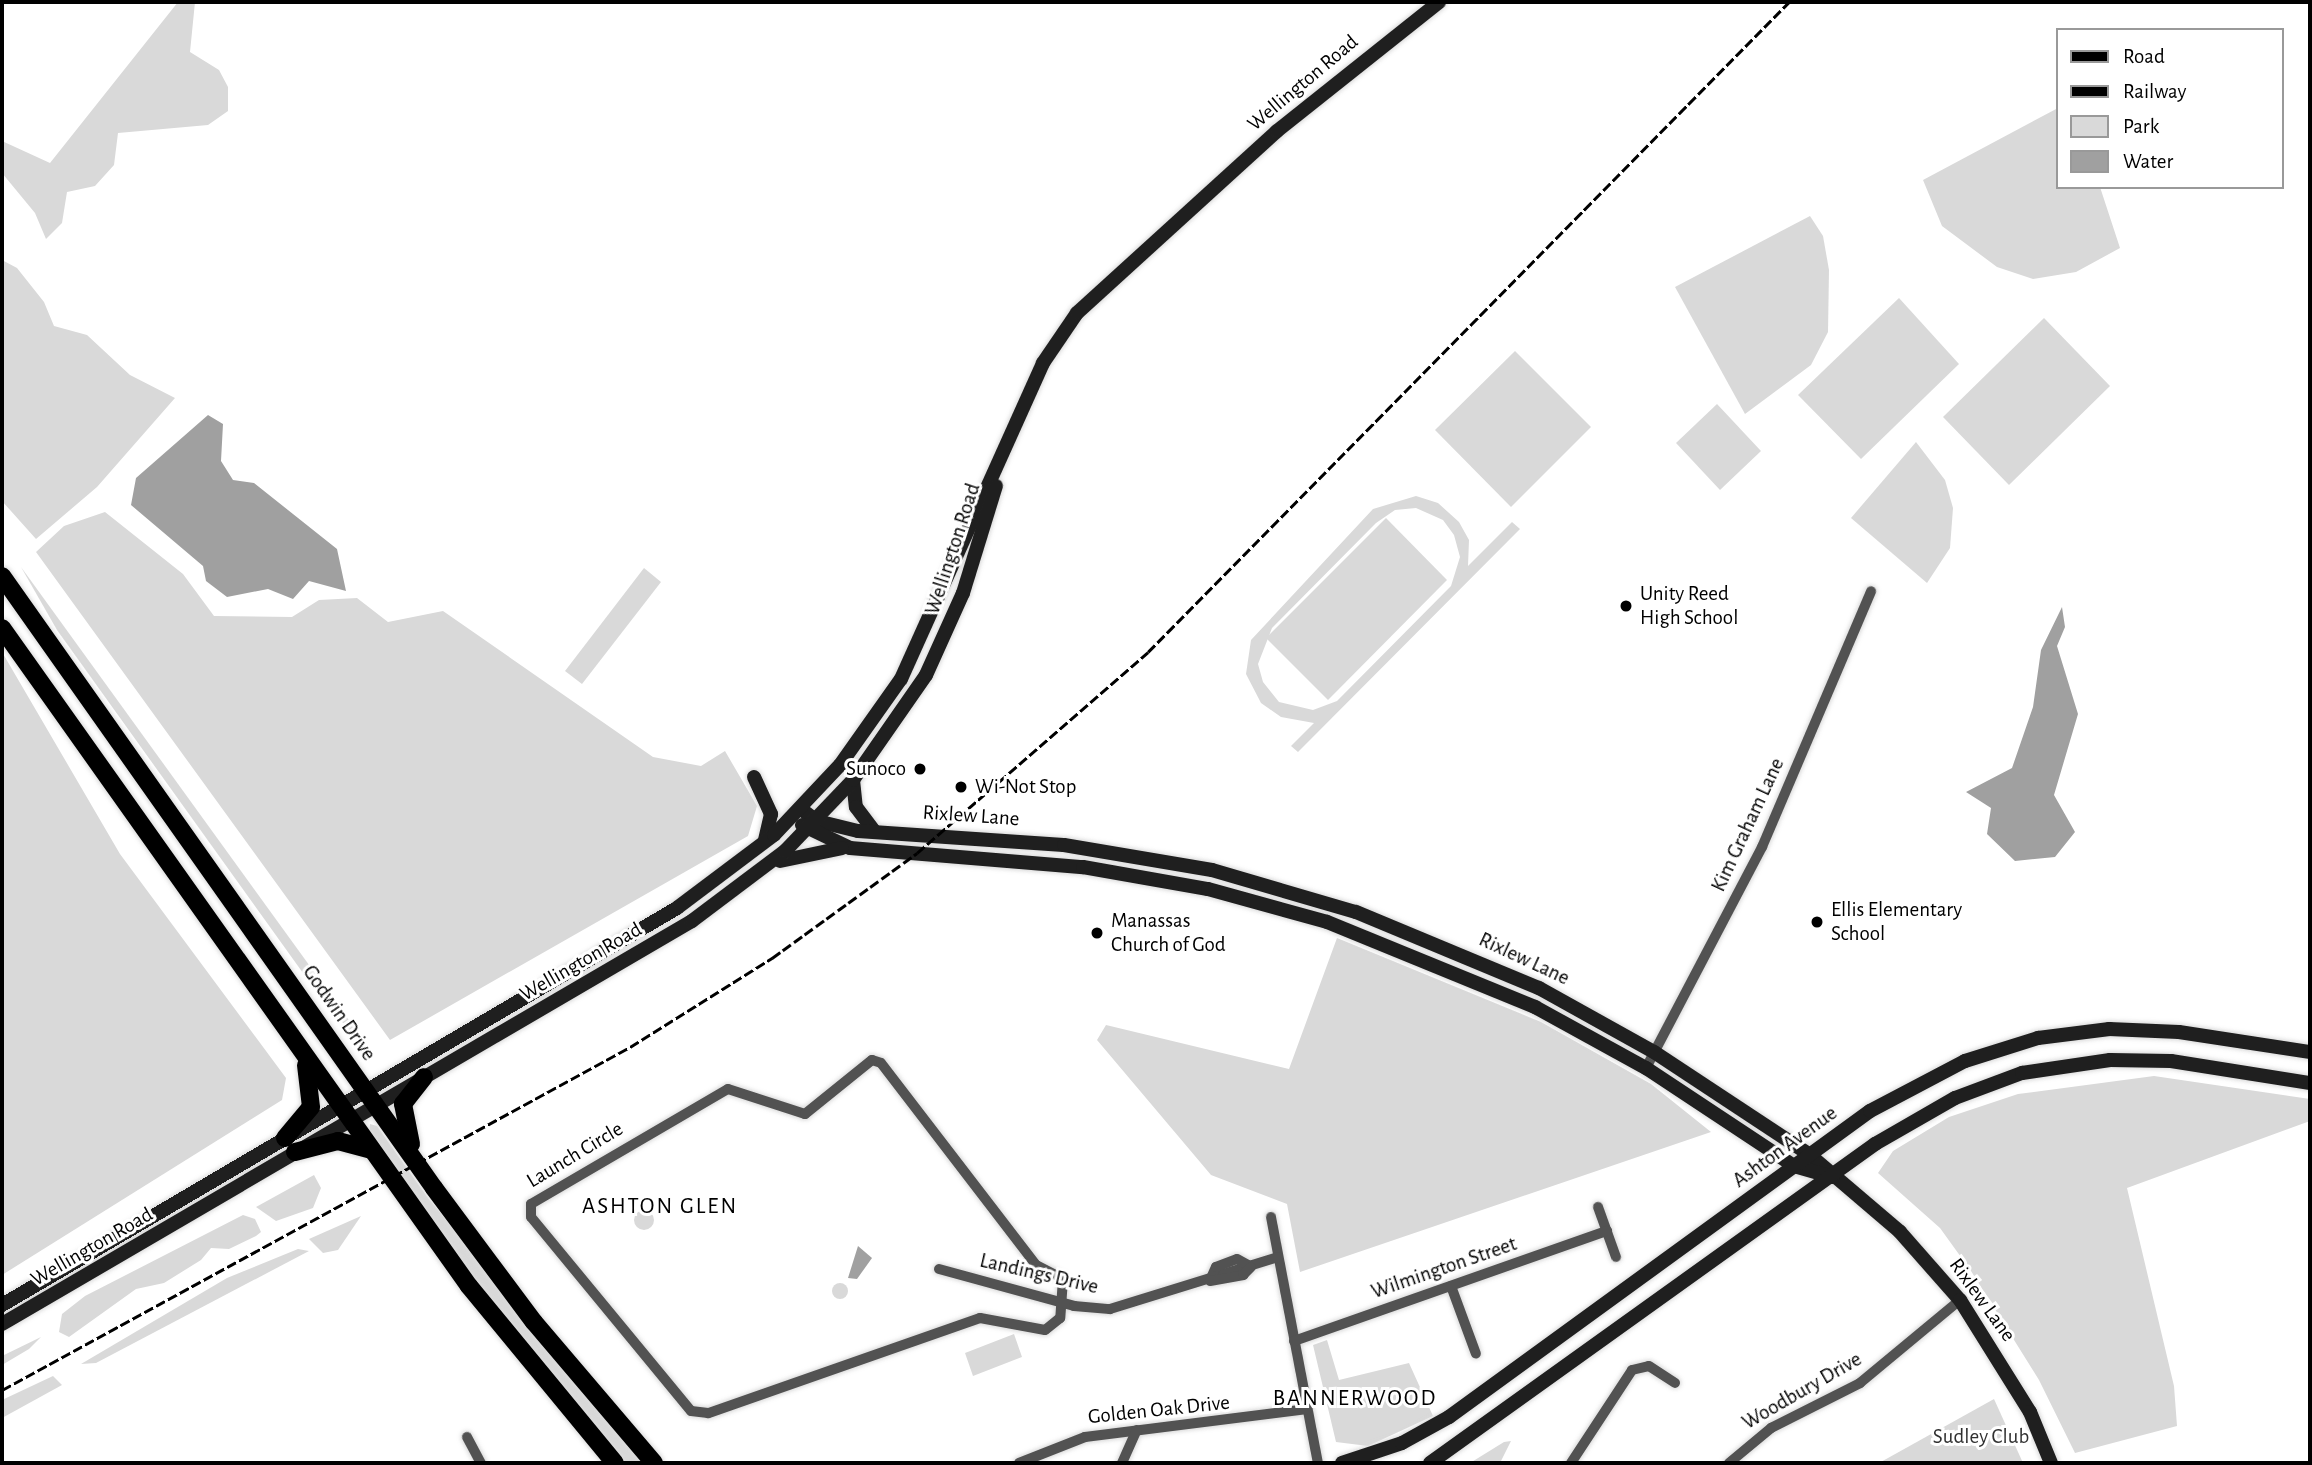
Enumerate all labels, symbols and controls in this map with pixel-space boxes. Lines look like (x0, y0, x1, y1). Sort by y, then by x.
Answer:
legend (2056, 28, 2284, 189)
street label: Wellington Road (1243, 29, 1363, 137)
text: Road (2123, 46, 2165, 67)
text: Railway (2123, 81, 2186, 102)
text: Park (2123, 116, 2159, 137)
text: Water (2123, 151, 2173, 172)
street label: Wellington Road (920, 480, 986, 618)
place label: Unity Reed High School (1640, 581, 1738, 631)
marker: Unity Reed High School (1618, 598, 1634, 614)
street label: Kim Graham Lane (1706, 754, 1790, 896)
place label: Sunoco (846, 756, 906, 782)
marker: Sunoco (912, 761, 928, 777)
place label: Wi-Not Stop (975, 774, 1076, 800)
marker: Wi-Not Stop (953, 779, 969, 795)
street label: Rixlew Lane (922, 800, 1020, 832)
place label: Ellis Elementary School (1831, 897, 1962, 947)
place label: Manassas Church of God (1111, 908, 1226, 958)
marker: Ellis Elementary School (1809, 914, 1825, 930)
street label: Wellington Road (516, 917, 646, 1007)
marker: Manassas Church of God (1089, 925, 1105, 941)
street label: Rixlew Lane (1475, 927, 1573, 991)
street label: Godwin Drive (297, 960, 381, 1066)
street label: Ashton Avenue (1728, 1101, 1842, 1193)
street label: Launch Circle (522, 1116, 628, 1194)
district label: ASHTON GLEN (583, 1193, 737, 1221)
street label: Wellington Road (27, 1202, 157, 1292)
street label: Wilmington Street (1368, 1231, 1520, 1305)
street label: Landings Drive (977, 1248, 1101, 1300)
street label: Rixlew Lane (1943, 1253, 2021, 1347)
street label: Woodbury Drive (1738, 1347, 1866, 1435)
district label: BANNERWOOD (1274, 1385, 1436, 1413)
street label: Golden Oak Drive (1087, 1390, 1231, 1430)
park label: Sudley Club (1933, 1424, 2029, 1450)

